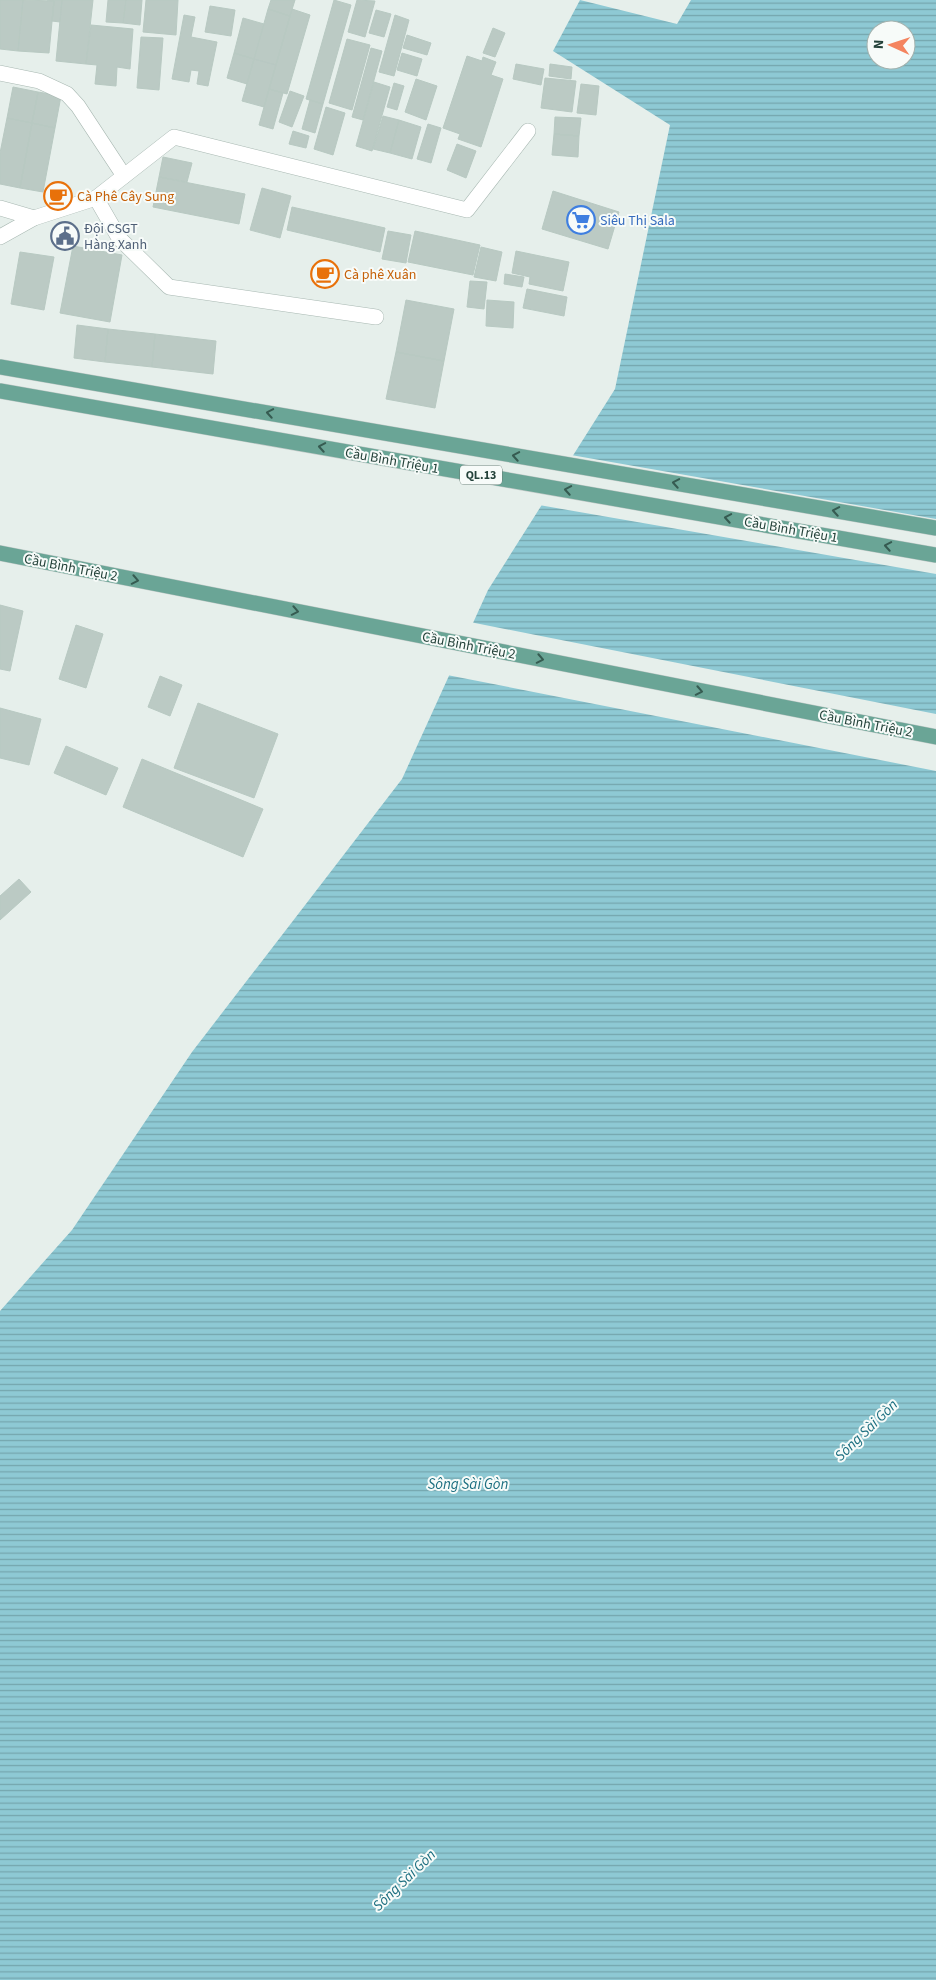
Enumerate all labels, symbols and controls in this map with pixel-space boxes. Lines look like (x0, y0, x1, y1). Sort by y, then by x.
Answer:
north arrow (866, 20, 916, 70)
text: N (869, 39, 889, 50)
cafe icon: Cà Phê Cây Sung (43, 181, 73, 211)
place label: Cà Phê Cây Sung (77, 187, 174, 207)
supermarket icon: Siêu Thị Sala (566, 205, 596, 235)
place label: Siêu Thị Sala (600, 211, 675, 231)
place label: Đội CSGT Hàng Xanh (84, 219, 147, 255)
public building icon: Đội CSGT Hàng Xanh (50, 221, 80, 251)
cafe icon: Cà phê Xuân (310, 259, 340, 289)
place label: Cà phê Xuân (344, 265, 416, 285)
one-way arrow (265, 409, 274, 419)
one-way arrow (317, 443, 326, 453)
street label: Cầu Bình Triệu 1 (343, 443, 440, 479)
one-way arrow (512, 451, 520, 461)
road number: QL.13 (460, 466, 502, 484)
one-way arrow (672, 479, 680, 489)
one-way arrow (563, 486, 572, 496)
one-way arrow (832, 507, 841, 517)
street label: Cầu Bình Triệu 1 (742, 512, 839, 548)
one-way arrow (724, 514, 732, 524)
one-way arrow (884, 542, 892, 552)
street label: Cầu Bình Triệu 2 (22, 549, 119, 587)
one-way arrow (131, 574, 140, 584)
one-way arrow (290, 605, 299, 616)
street label: Cầu Bình Triệu 2 (420, 627, 517, 665)
one-way arrow (535, 654, 544, 664)
one-way arrow (695, 685, 704, 695)
street label: Cầu Bình Triệu 2 (817, 705, 914, 743)
water label: Sông Sài Gòn (830, 1395, 903, 1466)
water label: Sông Sài Gòn (428, 1474, 508, 1495)
water label: Sông Sài Gòn (368, 1845, 441, 1916)

